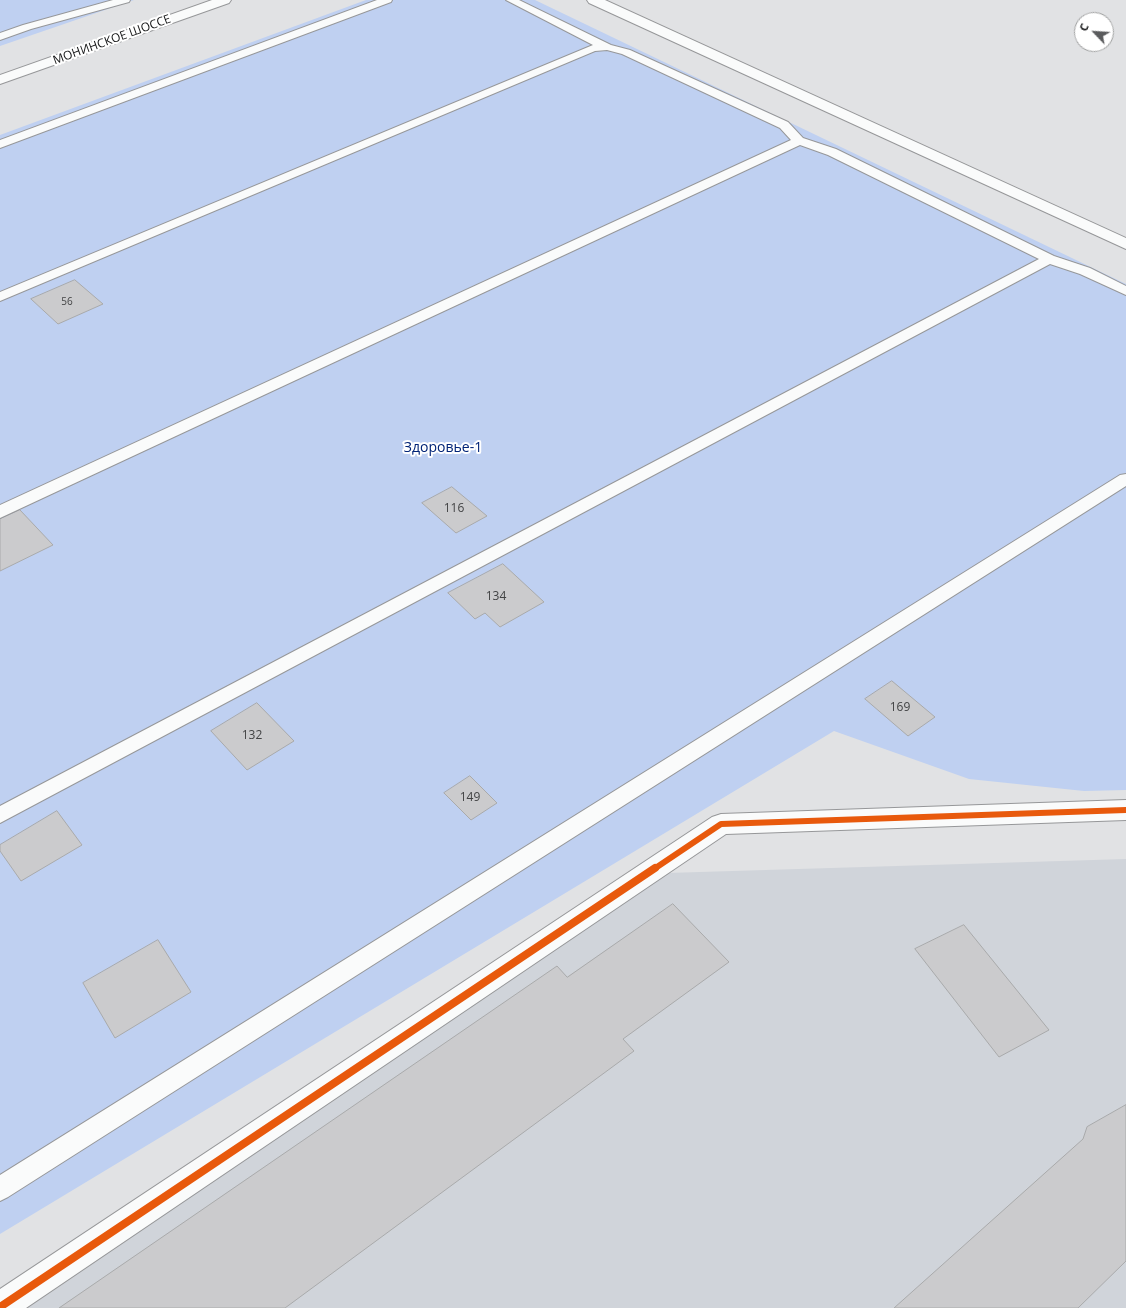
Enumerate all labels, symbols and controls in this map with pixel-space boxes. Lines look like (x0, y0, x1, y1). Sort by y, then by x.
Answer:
street label: МОНИНСКОЕ ШОССЕ (51, 12, 173, 68)
north arrow (1074, 12, 1114, 52)
text: С (1075, 21, 1092, 33)
house number: 56 (61, 296, 73, 308)
park label: Здоровье-1 (404, 440, 482, 456)
house number: 116 (444, 502, 464, 516)
house number: 134 (486, 590, 506, 604)
house number: 169 (890, 701, 910, 715)
house number: 132 (242, 729, 262, 743)
house number: 149 (460, 791, 480, 805)

